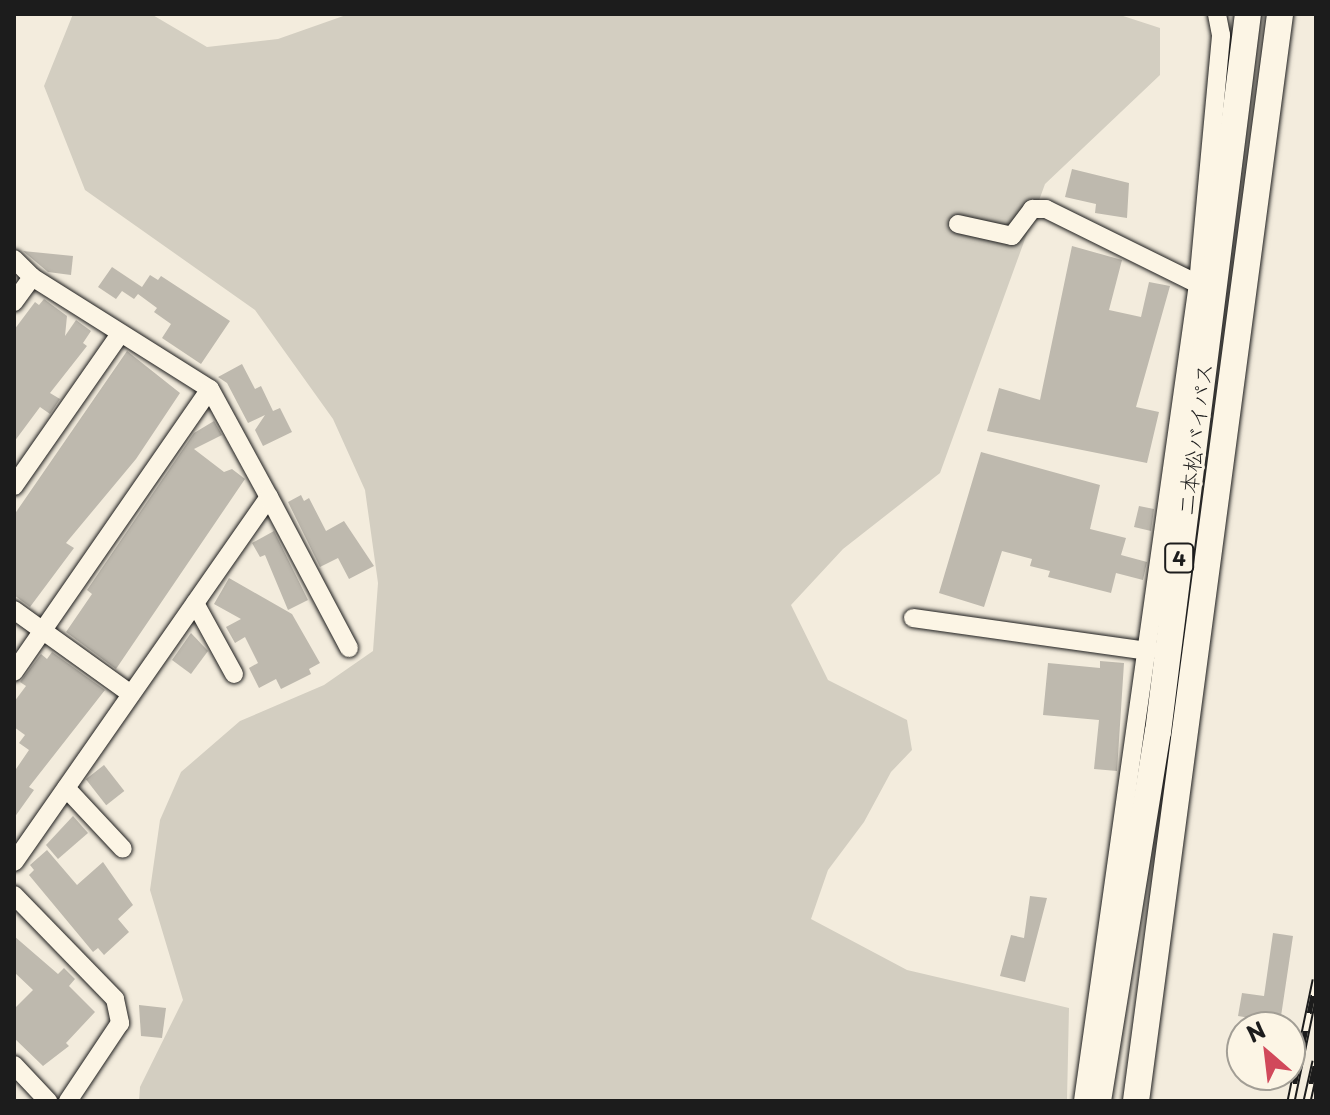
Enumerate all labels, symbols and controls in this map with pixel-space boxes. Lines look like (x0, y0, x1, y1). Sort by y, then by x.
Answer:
street label: 二本松バイパス (1172, 361, 1216, 517)
road number: 4 (1163, 542, 1195, 574)
north arrow (1226, 1011, 1306, 1091)
text: N (1240, 1012, 1271, 1050)

